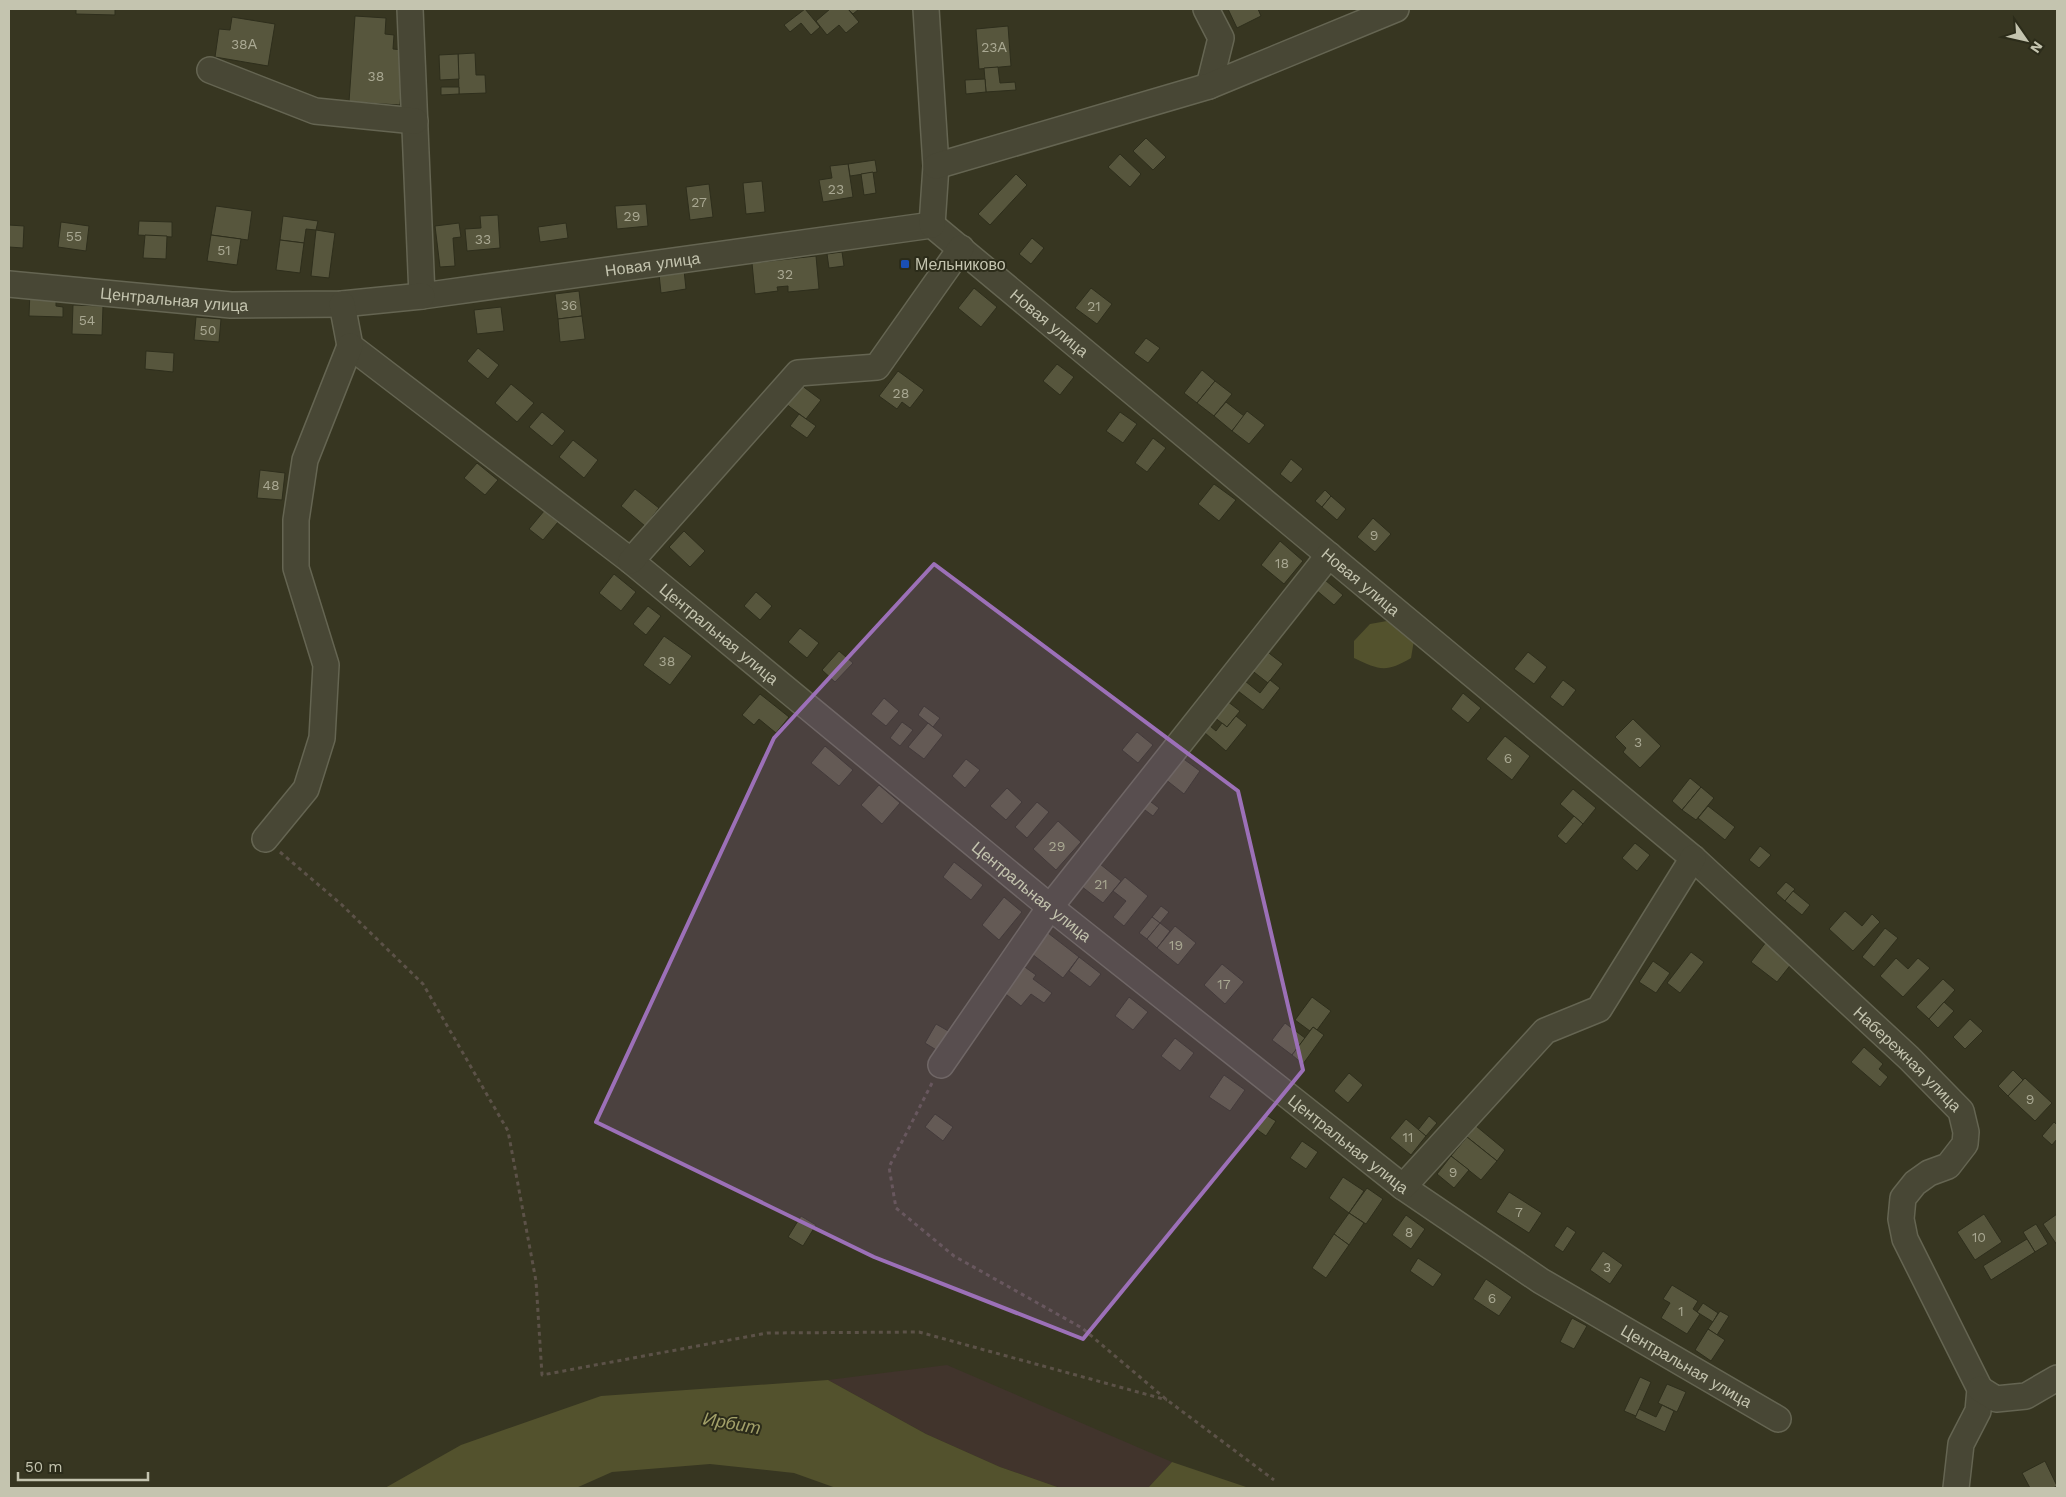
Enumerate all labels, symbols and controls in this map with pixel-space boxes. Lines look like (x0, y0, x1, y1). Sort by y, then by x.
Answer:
north arrow (2001, 15, 2051, 65)
house number: 38А (231, 36, 258, 52)
text: N (2027, 38, 2046, 56)
house number: 23А (981, 39, 1007, 55)
house number: 38 (368, 68, 384, 84)
house number: 23 (828, 181, 844, 197)
house number: 27 (691, 194, 707, 210)
house number: 29 (624, 208, 640, 224)
house number: 55 (66, 228, 82, 244)
house number: 33 (475, 231, 491, 247)
house number: 51 (217, 242, 231, 258)
street label: Новая улица (604, 248, 701, 280)
place label: Мельниково (915, 255, 1006, 274)
marker: Мельниково (899, 258, 911, 270)
house number: 32 (777, 266, 793, 282)
street label: Центральная улица (100, 283, 248, 315)
street label: Новая улица (1007, 285, 1092, 361)
house number: 36 (561, 297, 577, 313)
house number: 21 (1087, 298, 1101, 314)
house number: 54 (79, 312, 95, 328)
house number: 50 (200, 322, 216, 338)
house number: 28 (893, 385, 909, 401)
house number: 48 (262, 477, 280, 493)
house number: 9 (1370, 527, 1378, 543)
street label: Новая улица (1318, 544, 1404, 620)
house number: 18 (1275, 555, 1289, 571)
street label: Центральная улица (656, 579, 783, 688)
house number: 38 (659, 653, 675, 669)
house number: 3 (1634, 734, 1642, 750)
house number: 6 (1504, 750, 1512, 766)
street label: Центральная улица (968, 837, 1095, 946)
house number: 29 (1049, 838, 1065, 854)
house number: 21 (1094, 876, 1108, 892)
house number: 19 (1169, 937, 1183, 953)
house number: 17 (1217, 976, 1231, 992)
street label: Набережная улица (1850, 1002, 1966, 1115)
street label: Центральная улица (1285, 1090, 1412, 1198)
house number: 9 (2026, 1091, 2034, 1107)
house number: 11 (1403, 1129, 1413, 1145)
house number: 9 (1449, 1164, 1457, 1180)
house number: 7 (1515, 1204, 1523, 1220)
house number: 8 (1405, 1224, 1413, 1240)
house number: 10 (1972, 1229, 1986, 1245)
house number: 3 (1603, 1259, 1611, 1275)
house number: 6 (1488, 1290, 1496, 1306)
house number: 1 (1678, 1303, 1684, 1319)
street label: Центральная улица (1618, 1320, 1756, 1411)
water label: Ирбит (702, 1408, 762, 1438)
scale bar (18, 1450, 148, 1482)
text: 50 m (25, 1458, 62, 1476)

